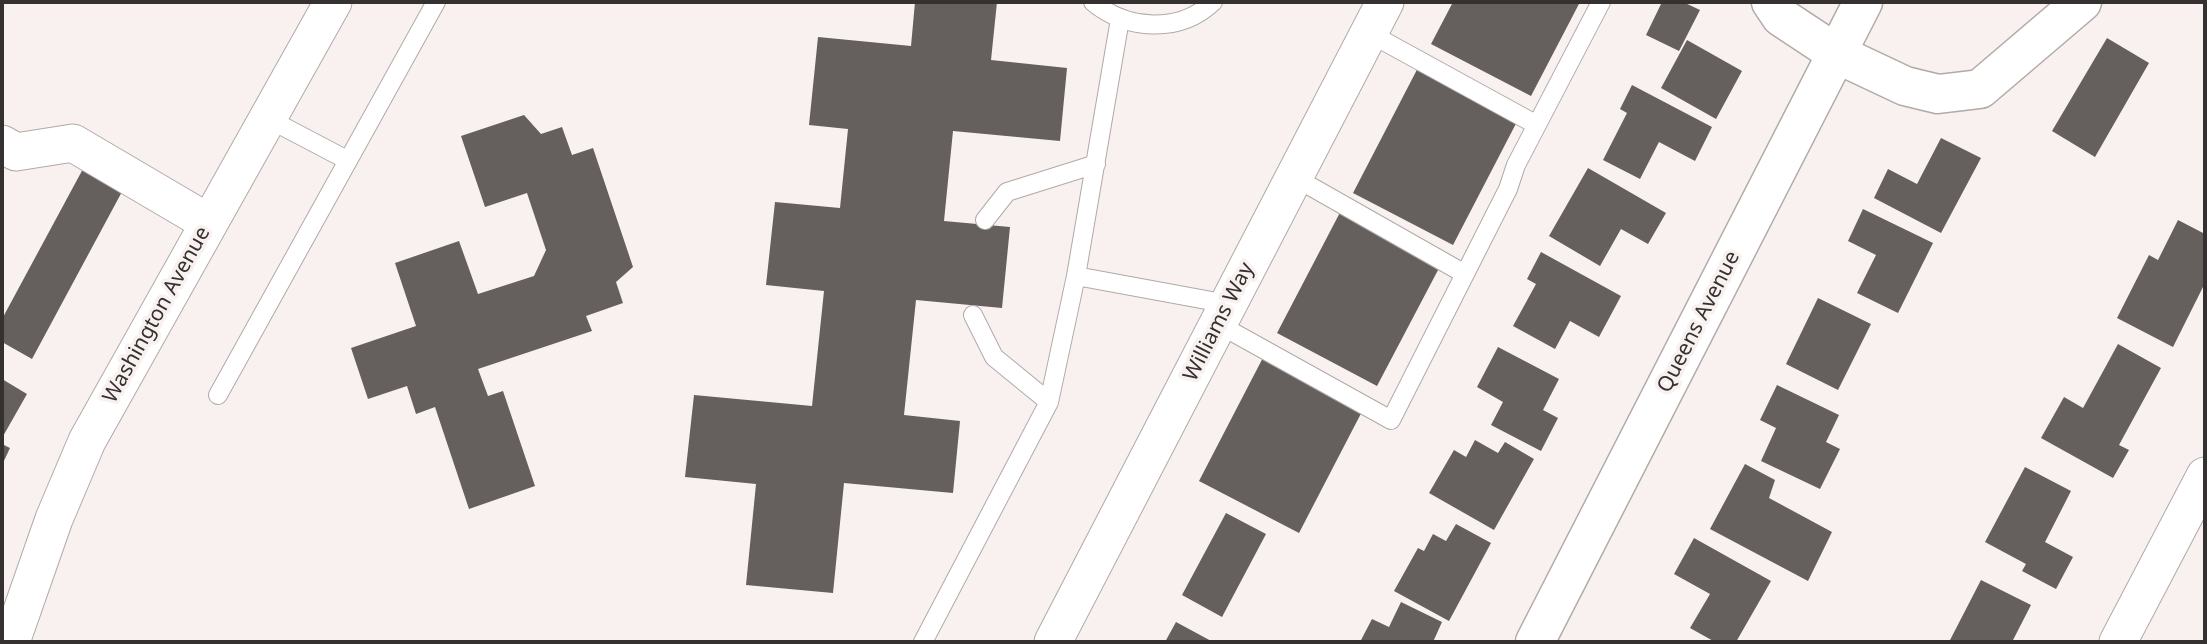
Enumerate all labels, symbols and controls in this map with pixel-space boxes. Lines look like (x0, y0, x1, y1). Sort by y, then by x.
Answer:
street label: Washington Avenue (98, 222, 216, 408)
street label: Queens Avenue (1653, 247, 1745, 397)
street label: Williams Way (1178, 258, 1260, 386)

